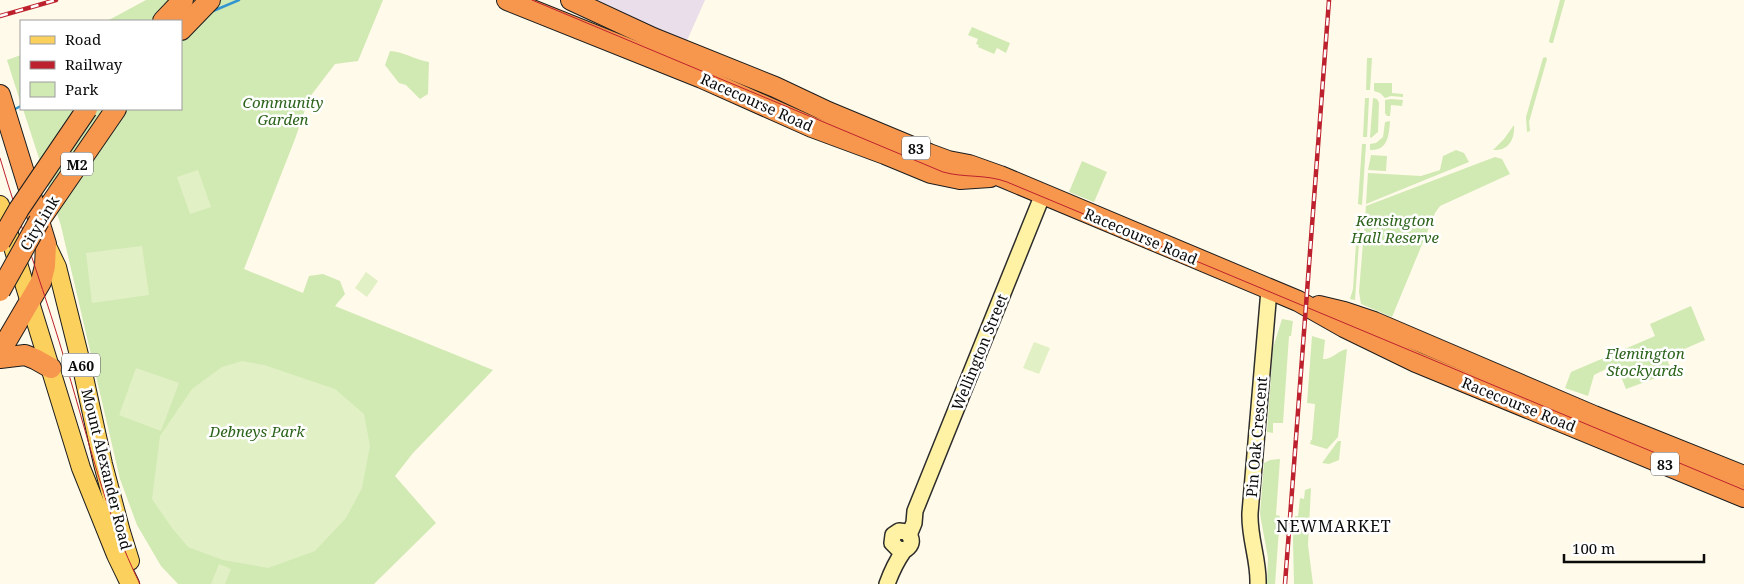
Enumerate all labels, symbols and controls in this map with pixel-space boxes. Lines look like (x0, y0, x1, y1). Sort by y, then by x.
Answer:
legend (20, 20, 182, 110)
text: Road (65, 29, 101, 49)
text: Railway (65, 54, 123, 74)
street label: Racecourse Road (698, 68, 816, 136)
text: Park (65, 79, 99, 99)
park label: Community Garden (243, 92, 324, 129)
road number: 83 (902, 136, 930, 160)
road number: M2 (61, 152, 93, 175)
street label: CityLink (15, 192, 63, 254)
street label: Racecourse Road (1081, 203, 1201, 269)
park label: Kensington Hall Reserve (1350, 210, 1440, 247)
street label: Wellington Street (946, 291, 1012, 413)
park label: Flemington Stockyards (1604, 343, 1685, 380)
road number: A60 (62, 354, 100, 376)
street label: Racecourse Road (1459, 372, 1579, 436)
street label: Pin Oak Crescent (1241, 376, 1271, 498)
street label: Mount Alexander Road (77, 386, 137, 552)
park label: Debneys Park (208, 421, 305, 441)
road number: 83 (1651, 452, 1679, 476)
district label: NEWMARKET (1276, 515, 1392, 537)
scale bar (1564, 532, 1704, 564)
text: 100 m (1572, 538, 1615, 558)

